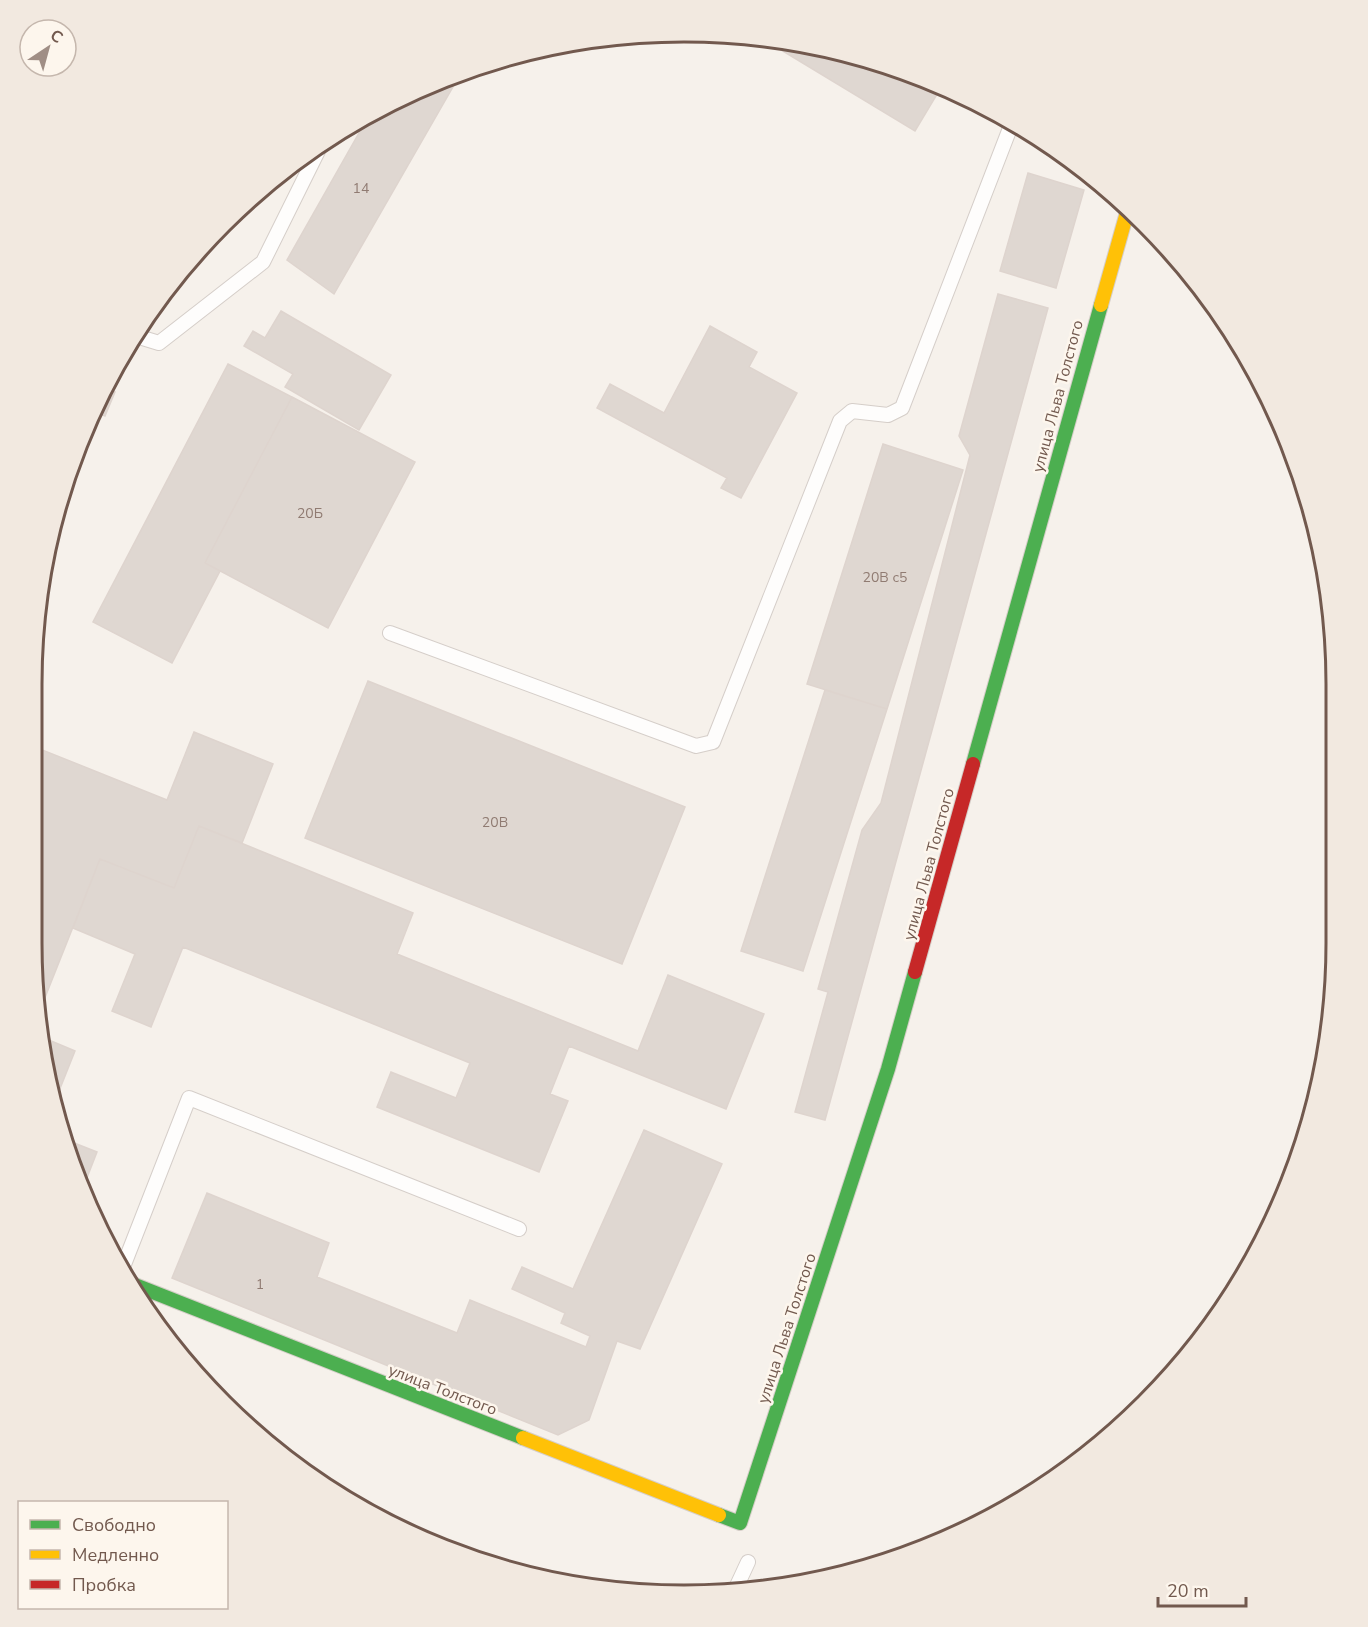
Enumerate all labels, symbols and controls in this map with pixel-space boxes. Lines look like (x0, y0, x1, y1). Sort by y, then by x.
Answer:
north arrow (18, 18, 78, 78)
text: С (45, 25, 67, 49)
house number: 14 (353, 179, 369, 198)
street label: улица Льва Толстого (1027, 318, 1089, 475)
house number: 20Б (297, 504, 323, 523)
house number: 20В с5 (863, 568, 907, 587)
street label: улица Льва Толстого (898, 786, 960, 943)
house number: 20В (482, 813, 508, 832)
street label: улица Льва Толстого (752, 1250, 822, 1406)
house number: 1 (256, 1275, 264, 1294)
street label: улица Толстого (385, 1359, 500, 1421)
legend (18, 1501, 228, 1609)
text: Свободно (72, 1513, 156, 1537)
text: Медленно (72, 1543, 159, 1567)
scale bar (1158, 1570, 1246, 1608)
text: Пробка (72, 1573, 136, 1597)
text: 20 m (1167, 1579, 1209, 1603)

